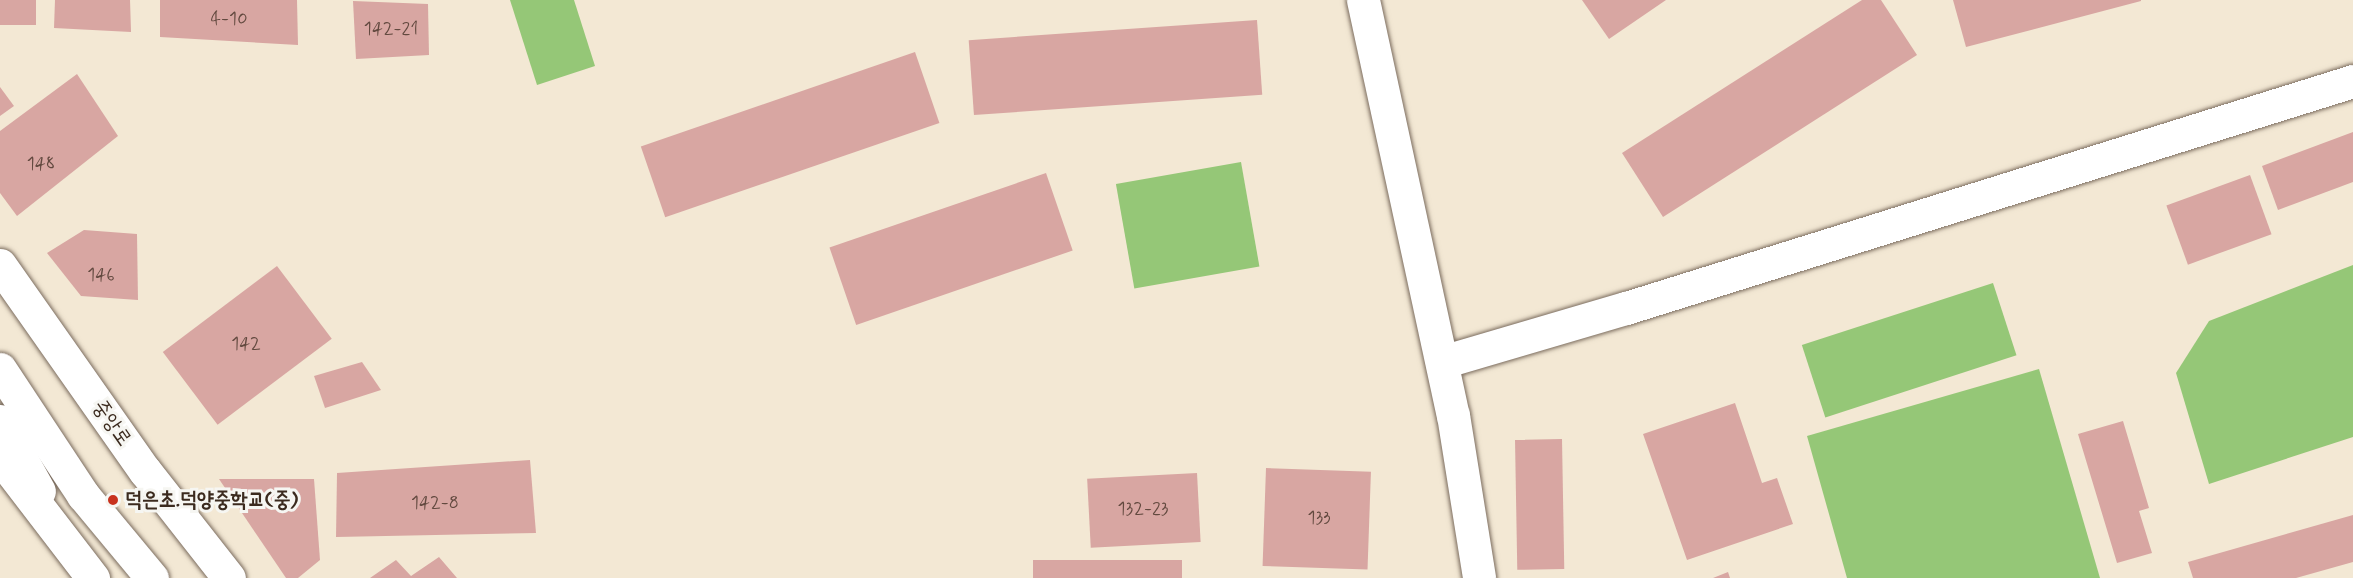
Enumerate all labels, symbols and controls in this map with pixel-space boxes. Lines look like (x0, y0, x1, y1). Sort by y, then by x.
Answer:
house number: 4-10 (211, 8, 247, 30)
house number: 142-21 (364, 18, 418, 40)
house number: 148 (27, 153, 55, 175)
house number: 146 (87, 264, 115, 286)
house number: 142 (231, 333, 261, 355)
street label: 중앙로 (87, 395, 137, 451)
place label: 덕은초.덕양중학교(중) (125, 487, 298, 513)
house number: 142-8 (411, 492, 459, 514)
marker: 덕은초.덕양중학교(중) (106, 493, 120, 507)
house number: 132-23 (1118, 498, 1168, 520)
house number: 133 (1307, 507, 1331, 529)

